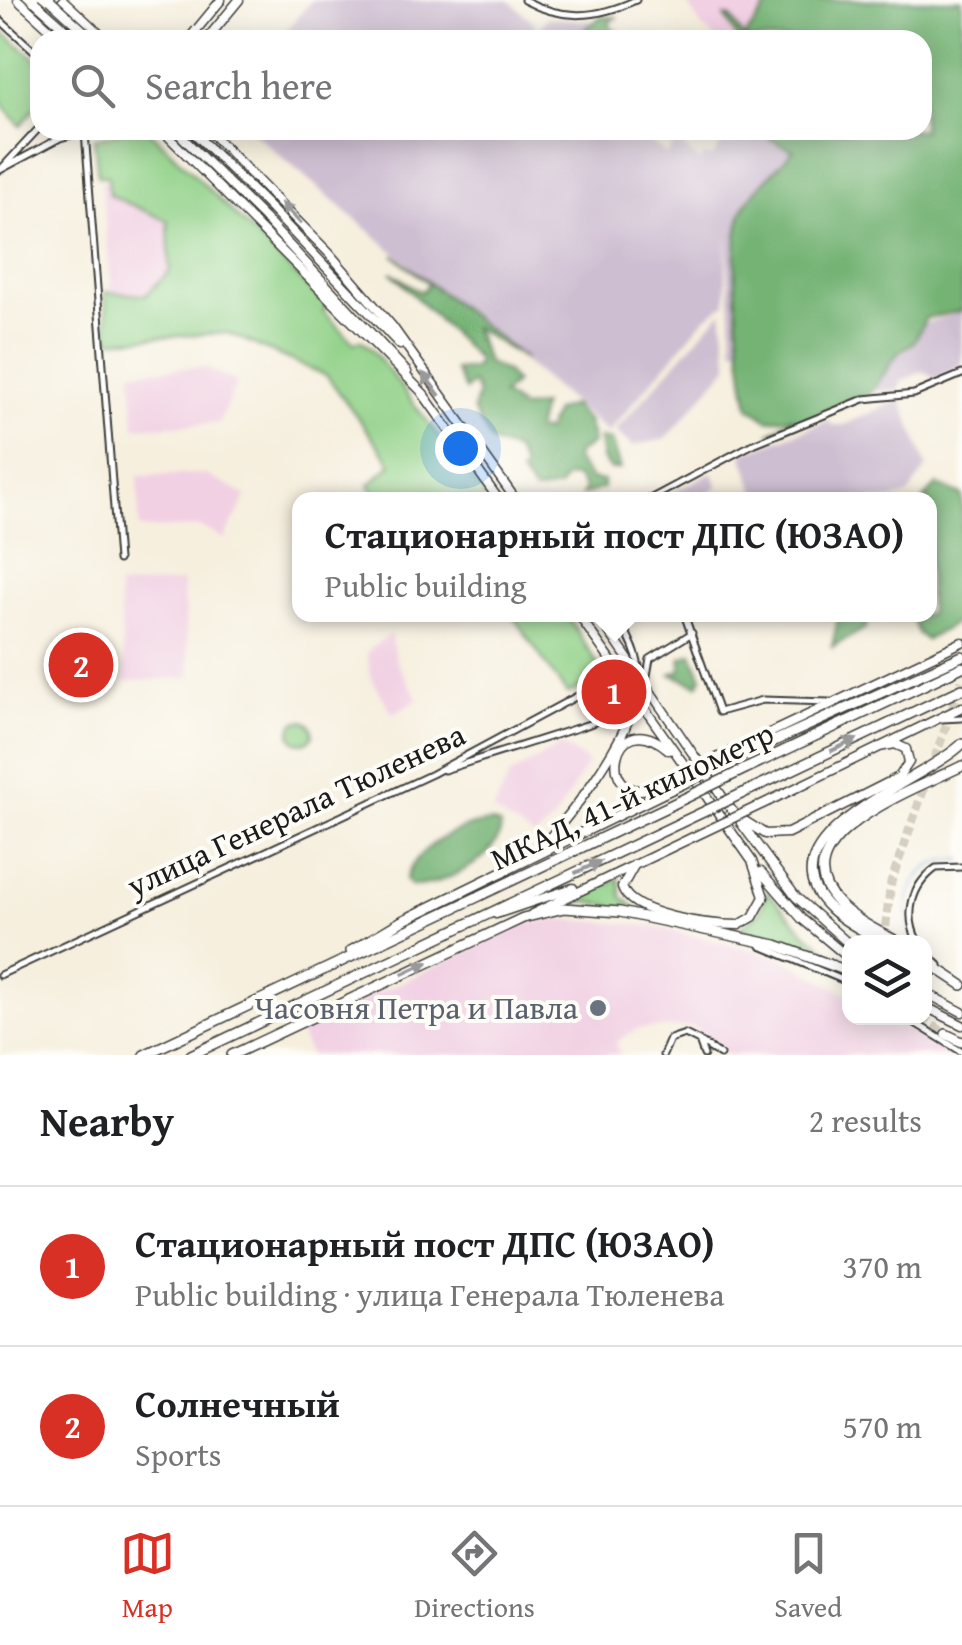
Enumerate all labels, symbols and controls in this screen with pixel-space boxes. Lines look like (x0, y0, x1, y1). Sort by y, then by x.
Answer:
search box (30, 30, 932, 140)
text: Search here (145, 57, 333, 113)
icon: search (65, 58, 120, 113)
one-way arrow (280, 201, 303, 225)
one-way arrow (422, 371, 442, 397)
your location (435, 423, 486, 474)
popup (292, 492, 937, 622)
text: Стационарный пост ДПС (ЮЗАО) (325, 506, 904, 562)
text: Public building (325, 562, 527, 609)
pin: 2 (48, 628, 114, 702)
pin: 1 (582, 654, 646, 730)
street label: МКАД, 41-й километр (482, 709, 781, 882)
street label: улица Генерала Тюленева (118, 710, 473, 909)
one-way arrow (830, 736, 859, 753)
one-way arrow (574, 858, 603, 875)
map controls (842, 935, 932, 1025)
button: layers (842, 935, 932, 1025)
one-way arrow (401, 960, 430, 977)
place label: Часовня Петра и Павла (254, 984, 579, 1031)
marker: Часовня Петра и Павла (587, 997, 609, 1019)
text: Nearby (40, 1090, 174, 1151)
text: 2 results (809, 1097, 922, 1144)
text: Стационарный пост ДПС (ЮЗАО) (135, 1215, 715, 1271)
text: 1 (64, 1243, 81, 1290)
text: 370 m (843, 1243, 922, 1290)
text: Public building · улица Генерала Тюленева (135, 1271, 725, 1318)
text: Солнечный (135, 1375, 340, 1431)
text: 2 (64, 1403, 81, 1450)
text: 570 m (843, 1403, 922, 1450)
text: Sports (135, 1431, 221, 1478)
tab: Map (120, 1526, 175, 1627)
tab: Directions (414, 1526, 535, 1627)
tab: Saved (774, 1526, 842, 1627)

